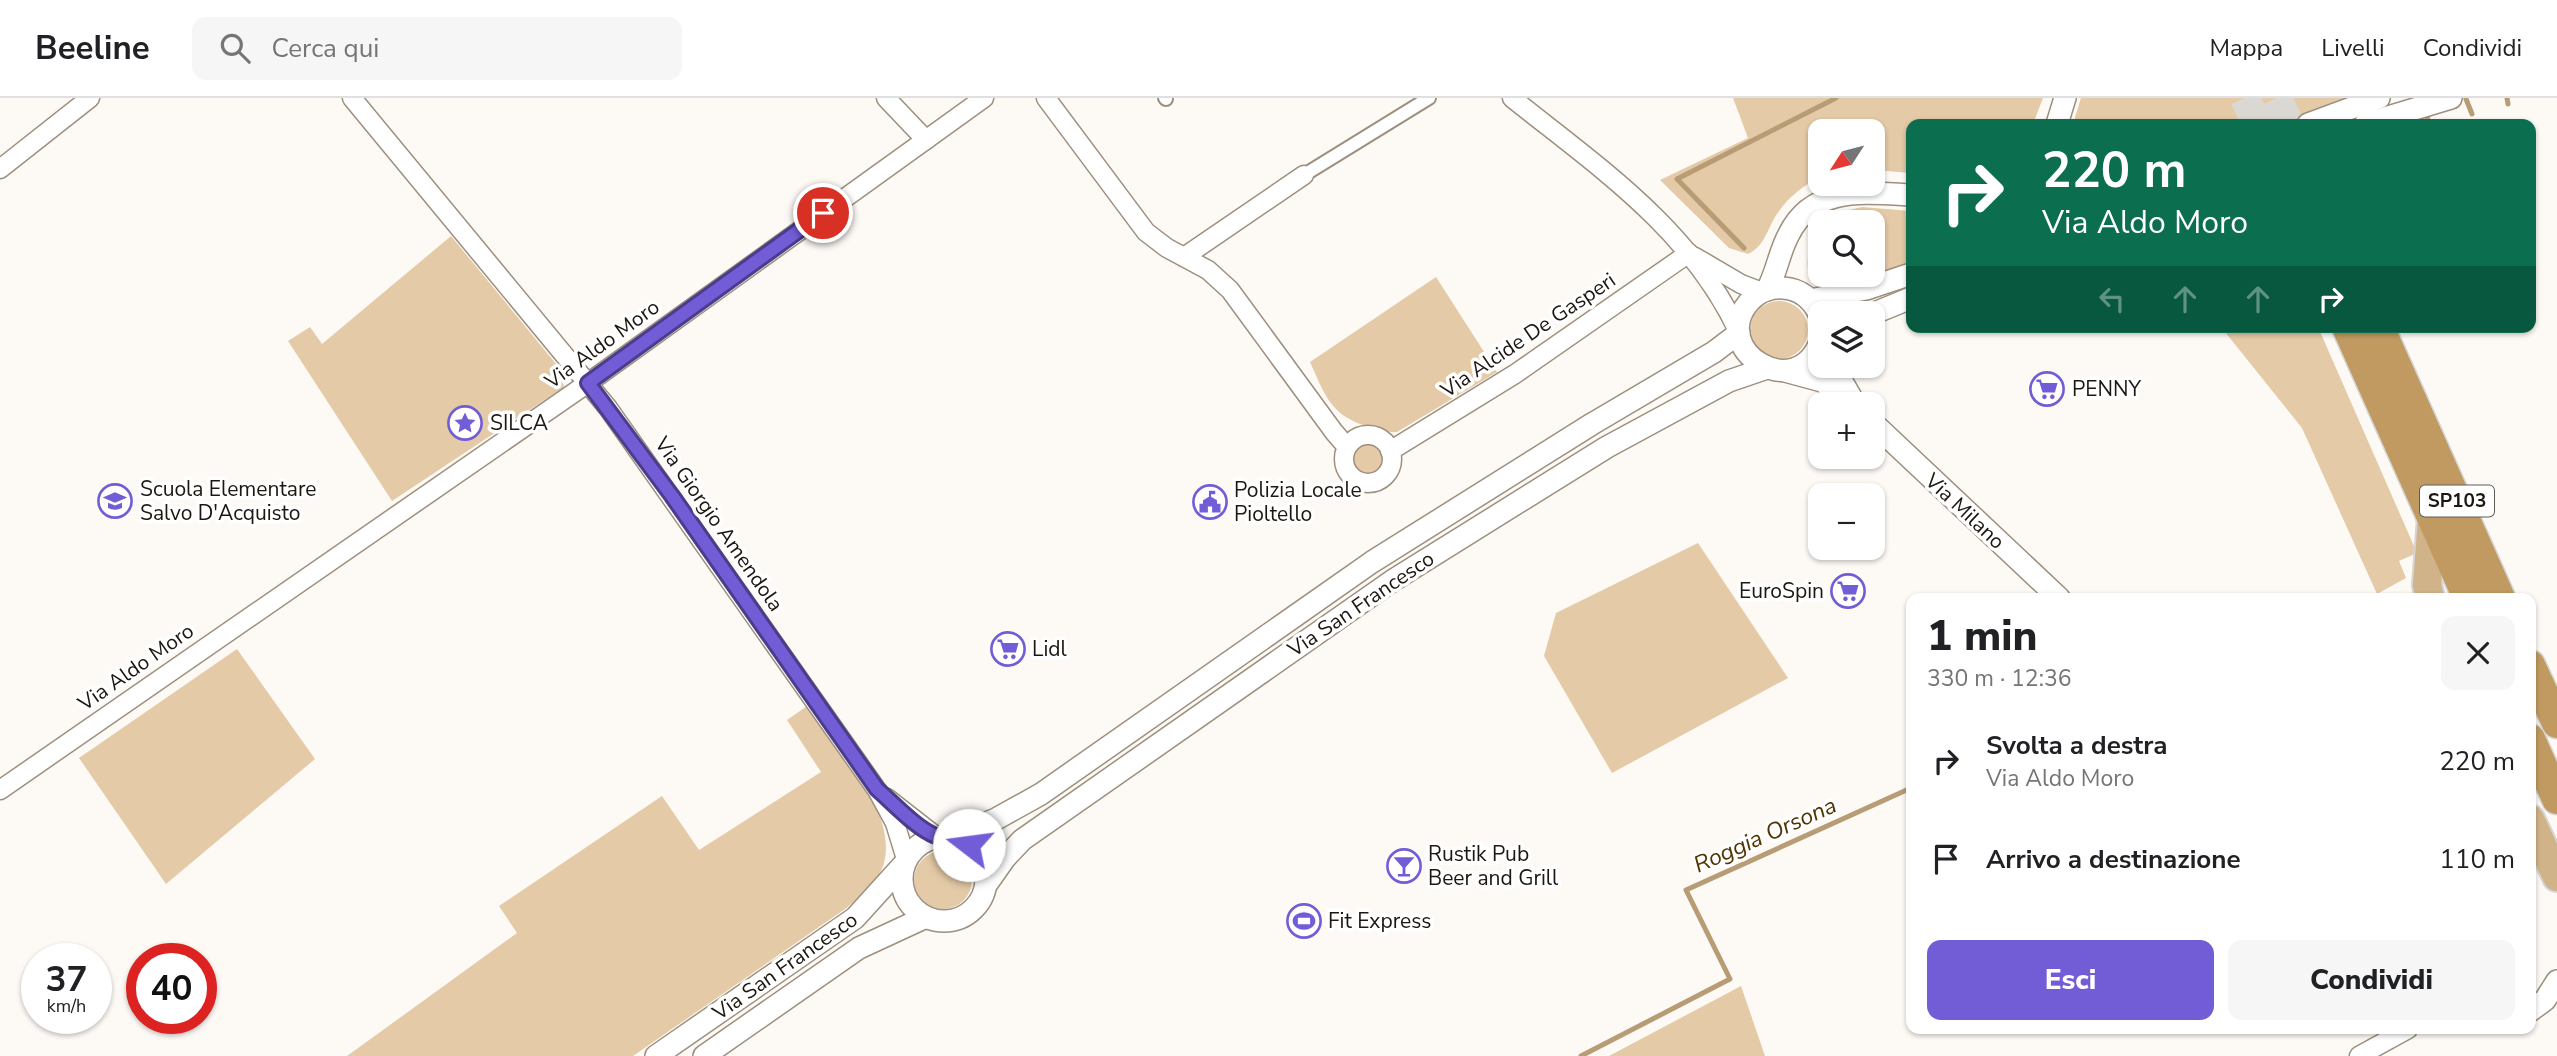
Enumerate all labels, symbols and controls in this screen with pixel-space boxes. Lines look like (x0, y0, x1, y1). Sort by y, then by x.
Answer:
search box (192, 17, 682, 80)
text: Beeline (35, 26, 150, 71)
icon: search (216, 29, 254, 67)
text: Cerca qui (272, 31, 379, 66)
text: Mappa (2209, 32, 2283, 64)
text: Livelli (2321, 32, 2385, 64)
text: Condividi (2423, 32, 2522, 64)
north arrow (1808, 119, 1885, 196)
map controls (1808, 119, 1885, 560)
text: 220 m (2042, 137, 2186, 204)
icon: right (1927, 147, 2018, 238)
pin (793, 183, 853, 243)
icon: arrive (804, 194, 842, 232)
text: Via Aldo Moro (2042, 201, 2248, 244)
button: search (1808, 210, 1885, 287)
street label: Via Alcide De Gasperi (1434, 266, 1621, 405)
icon: left (2093, 280, 2131, 318)
icon: ahead (2166, 280, 2204, 318)
icon: ahead (2239, 280, 2277, 318)
icon: right (2312, 280, 2350, 318)
street label: Via Aldo Moro (538, 293, 665, 396)
button: layers (1808, 301, 1885, 378)
supermarket icon: PENNY (2028, 370, 2066, 408)
place label: PENNY (2072, 375, 2142, 403)
button: + (1808, 392, 1885, 469)
place icon: SILCA (446, 404, 484, 442)
place label: SILCA (490, 409, 548, 437)
street label: Via Giorgio Amendola (648, 430, 790, 617)
street label: Via Milano (1918, 466, 2011, 555)
place label: Scuola Elementare Salvo D'Acquisto (140, 475, 316, 527)
place label: Polizia Locale Pioltello (1234, 476, 1362, 528)
school or university icon: Scuola Elementare Salvo D'Acquisto (96, 482, 134, 520)
public building icon: Polizia Locale Pioltello (1191, 483, 1229, 521)
button: − (1808, 483, 1885, 560)
road number: SP103 (2420, 486, 2494, 516)
street label: Via San Francesco (1281, 545, 1440, 664)
supermarket icon: EuroSpin (1829, 572, 1867, 610)
place label: EuroSpin (1739, 577, 1824, 605)
text: 1 min (1927, 608, 2037, 665)
button: close (2441, 616, 2515, 690)
street label: Via Aldo Moro (72, 617, 199, 718)
supermarket icon: Lidl (989, 630, 1027, 668)
place label: Lidl (1032, 635, 1068, 663)
text: 330 m · 12:36 (1927, 663, 2072, 694)
text: Svolta a destra (1986, 728, 2168, 763)
icon: right (1927, 742, 1965, 780)
text: 220 m (2439, 744, 2515, 779)
text: Via Aldo Moro (1986, 763, 2134, 794)
water label: Roggia Orsona (1689, 790, 1841, 880)
position arrow (932, 808, 1006, 882)
place label: Rustik Pub Beer and Grill (1428, 840, 1559, 892)
icon: arrive (1927, 840, 1965, 878)
text: Arrivo a destinazione (1986, 842, 2241, 877)
text: 110 m (2439, 842, 2515, 877)
bar icon: Rustik Pub Beer and Grill (1385, 847, 1423, 885)
sports icon: Fit Express (1285, 902, 1323, 940)
street label: Via San Francesco (706, 905, 863, 1027)
place label: Fit Express (1328, 907, 1431, 935)
button: Esci (1927, 940, 2214, 1020)
button: Condividi (2228, 940, 2515, 1020)
speed limit sign: 40 (126, 943, 217, 1034)
text: 37 (45, 956, 88, 1003)
text: km/h (47, 994, 86, 1018)

